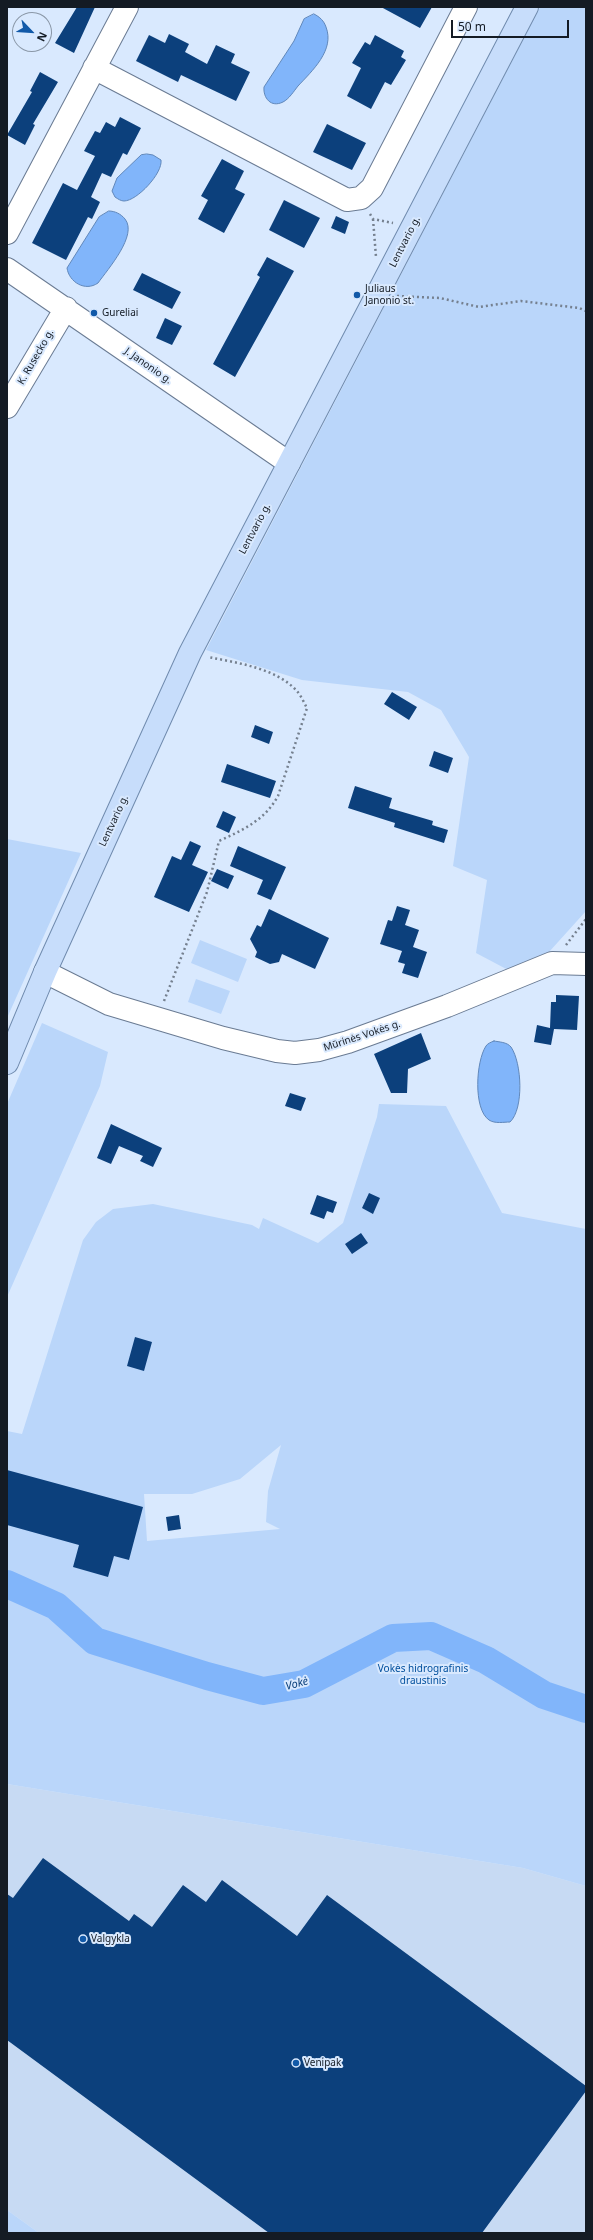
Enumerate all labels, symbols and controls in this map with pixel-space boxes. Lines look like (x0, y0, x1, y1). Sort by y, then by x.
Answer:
north arrow (12, 12, 52, 52)
scale bar (453, 12, 571, 38)
text: 50 m (458, 18, 486, 35)
text: N (34, 30, 51, 44)
street label: Lentvario g. (387, 215, 423, 269)
place label: Juliaus Janonio st. (365, 283, 414, 306)
marker: Juliaus Janonio st. (352, 290, 362, 300)
place label: Gureliai (102, 307, 138, 319)
marker: Gureliai (89, 308, 99, 318)
street label: K. Rusecko g. (15, 327, 57, 387)
street label: J. Janonio g. (122, 345, 174, 387)
street label: Lentvario g. (237, 502, 273, 556)
street label: Lentvario g. (97, 793, 131, 849)
street label: Mūrinės Vokės g. (322, 1018, 402, 1054)
park label: Vokės hidrografinis draustinis (378, 1663, 468, 1686)
water label: Vokė (284, 1675, 310, 1693)
place label: Valgykla (91, 1933, 130, 1945)
marker: Valgykla (78, 1934, 88, 1944)
place label: Venipak (304, 2057, 341, 2069)
marker: Venipak (291, 2058, 301, 2068)

